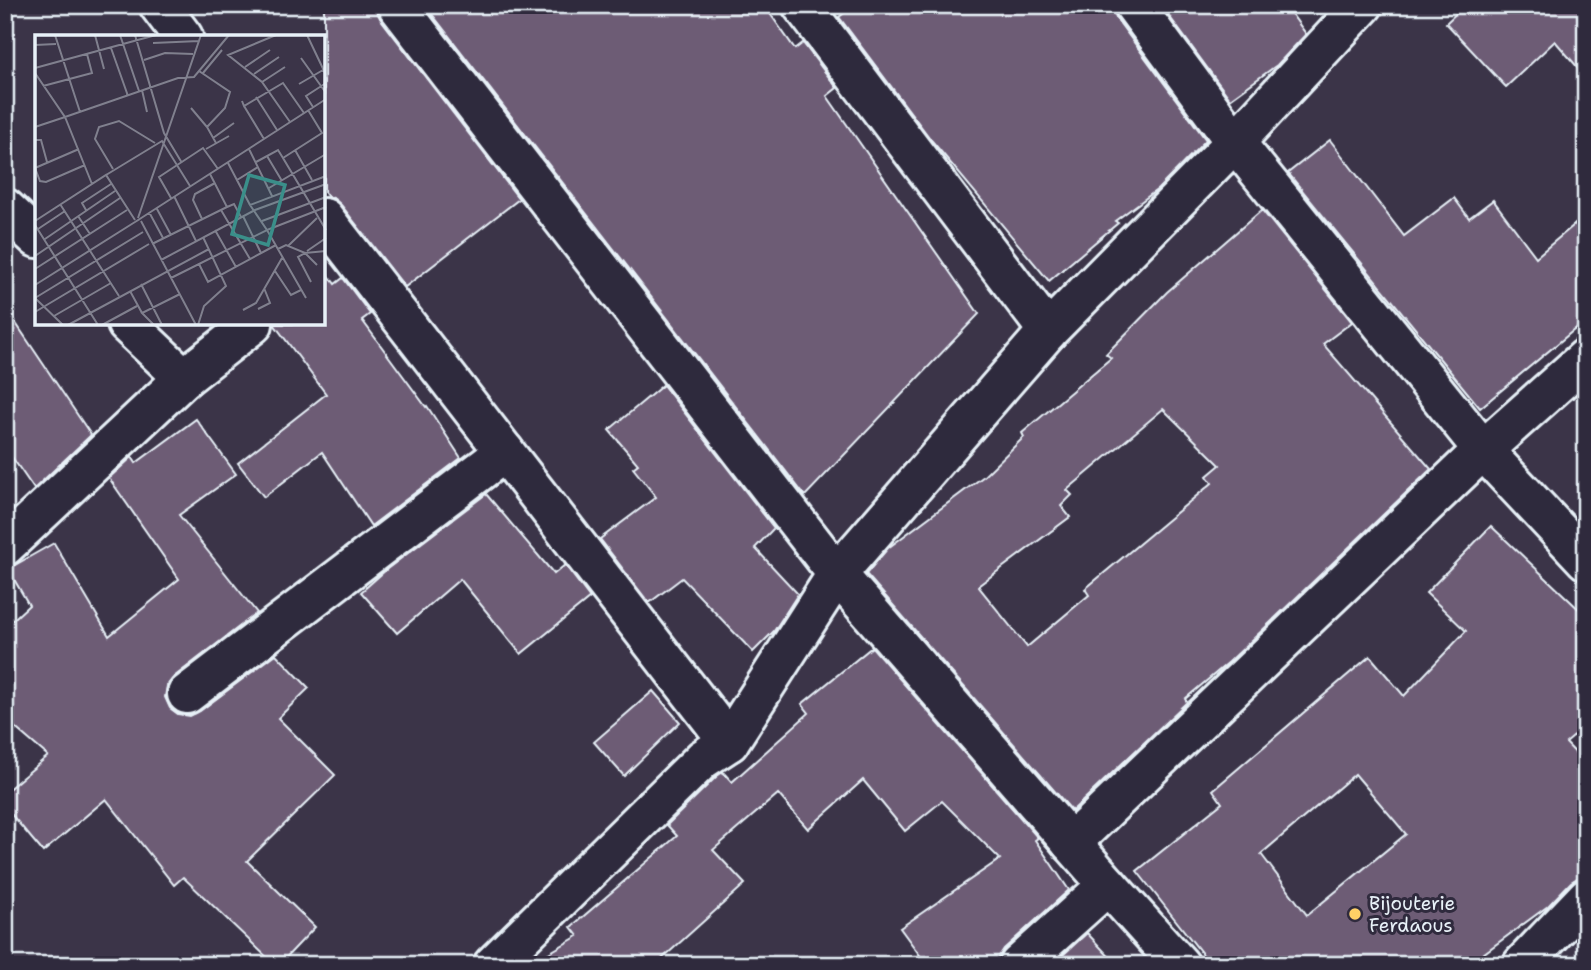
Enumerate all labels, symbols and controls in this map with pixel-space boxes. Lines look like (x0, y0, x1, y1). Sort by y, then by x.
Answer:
inset map (35, 35, 326, 326)
place label: Bijouterie Ferdaous (1369, 891, 1455, 938)
marker: Bijouterie Ferdaous (1347, 906, 1363, 922)

